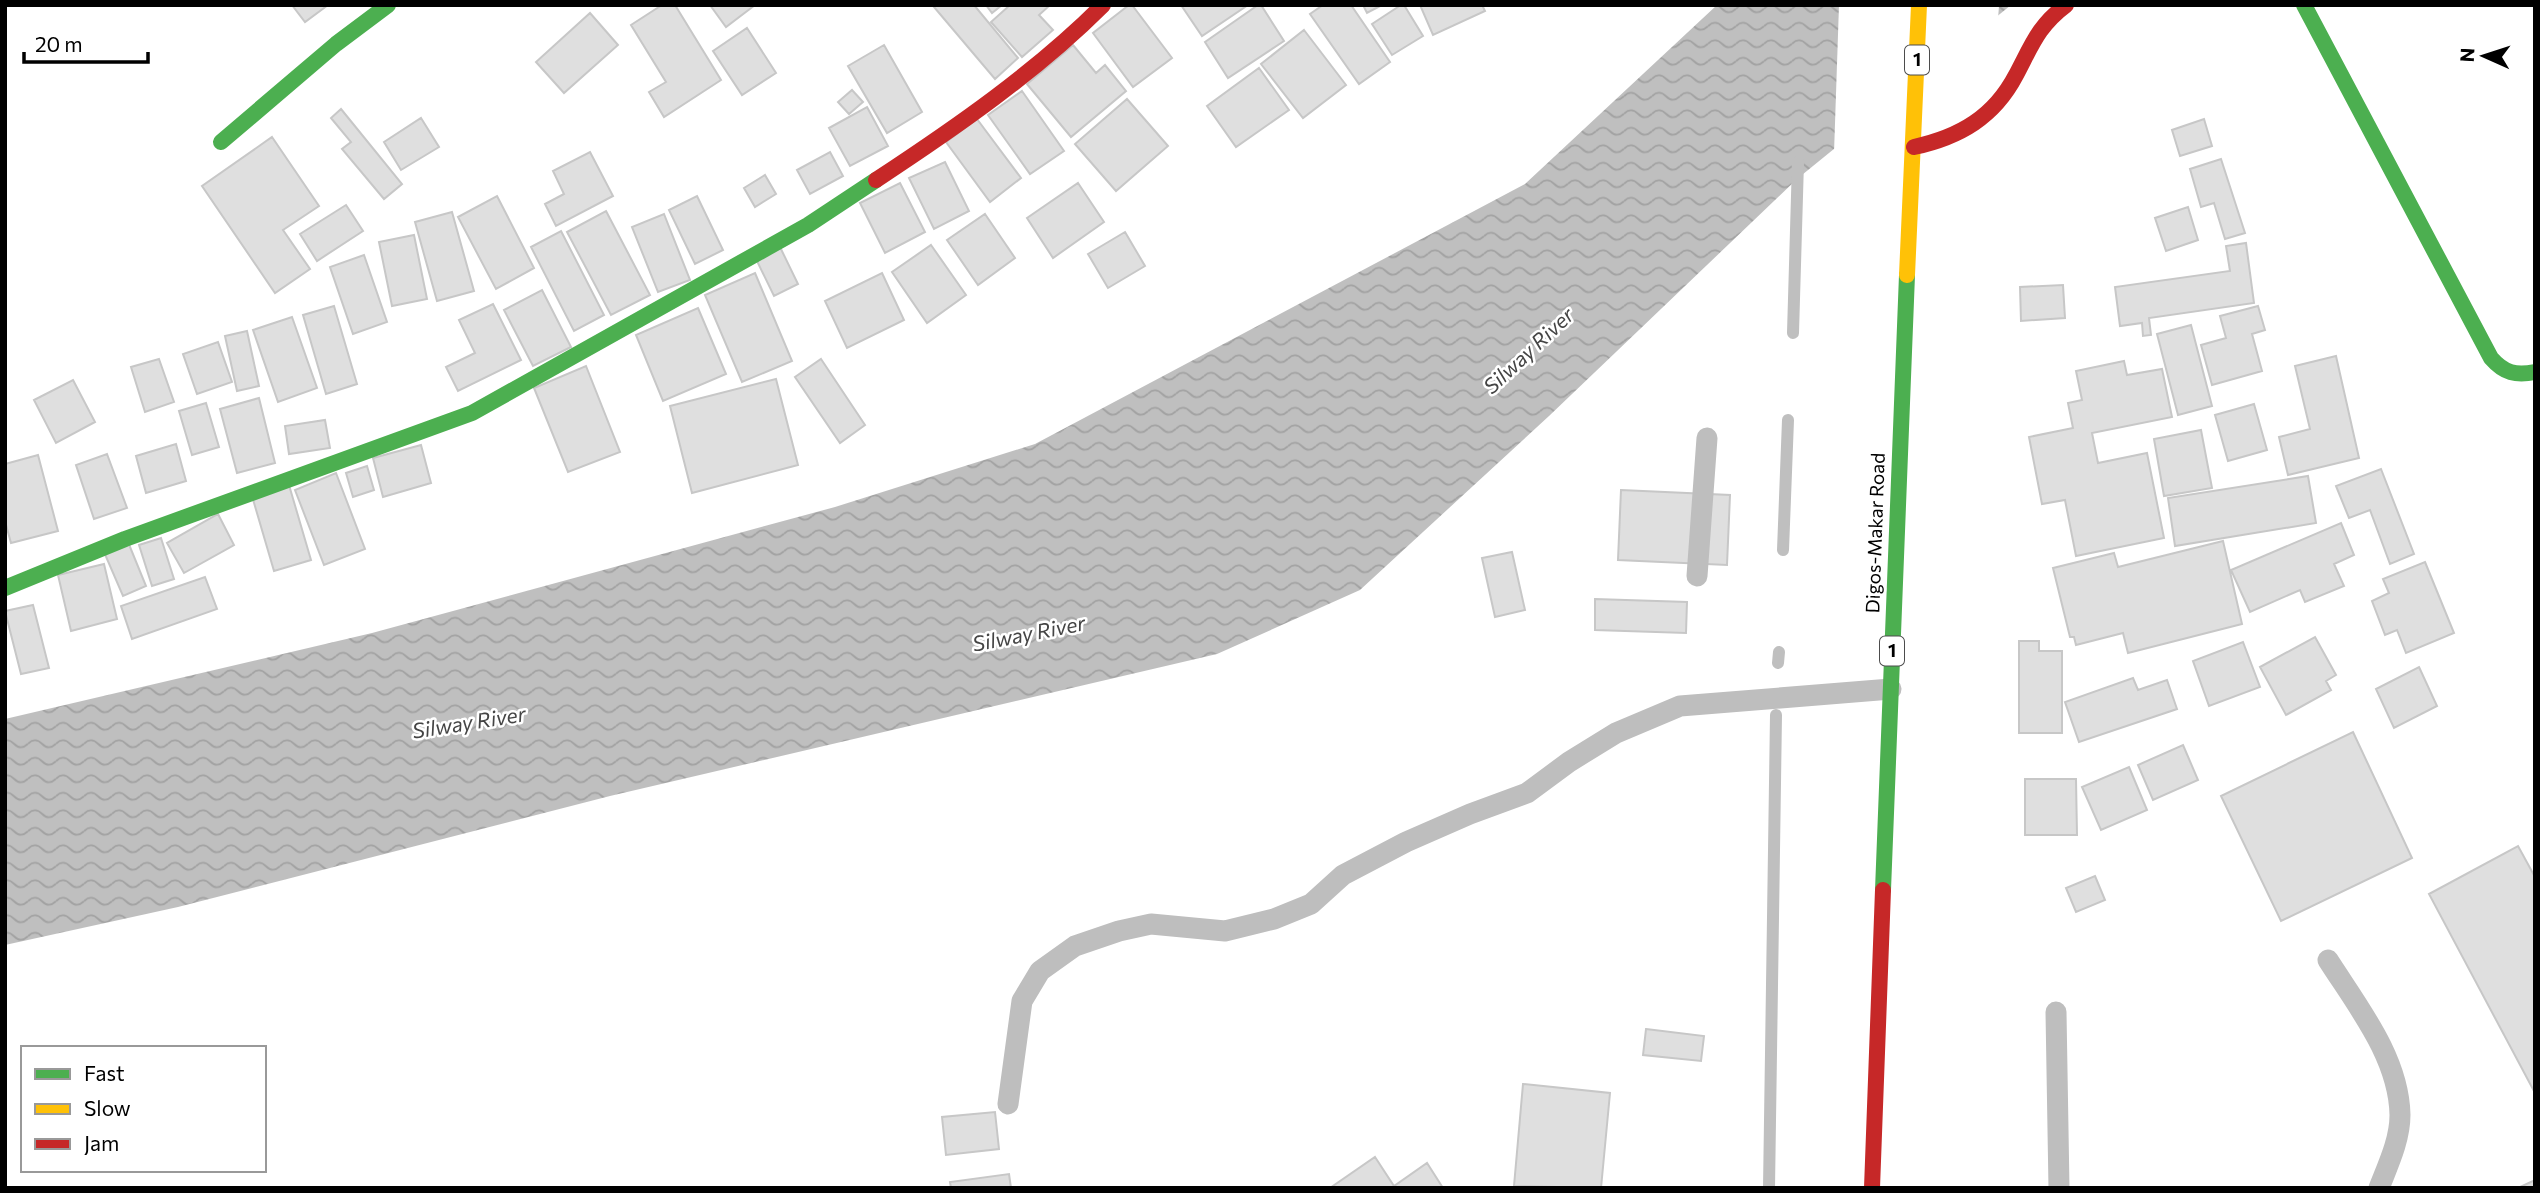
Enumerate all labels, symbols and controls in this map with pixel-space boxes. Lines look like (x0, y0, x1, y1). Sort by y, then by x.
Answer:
scale bar (24, 21, 149, 65)
north arrow (2449, 21, 2519, 91)
text: 20 m (35, 31, 83, 56)
road number: 1 (1905, 46, 1929, 74)
text: N (2455, 47, 2478, 63)
water label: Silway River (1478, 301, 1579, 398)
street label: Digos-Makar Road (1860, 452, 1889, 614)
water label: Silway River (970, 609, 1088, 656)
road number: 1 (1880, 636, 1904, 666)
water label: Silway River (410, 700, 528, 743)
legend (21, 1046, 266, 1172)
text: Fast (84, 1060, 125, 1085)
text: Slow (84, 1095, 131, 1120)
text: Jam (84, 1130, 119, 1155)

